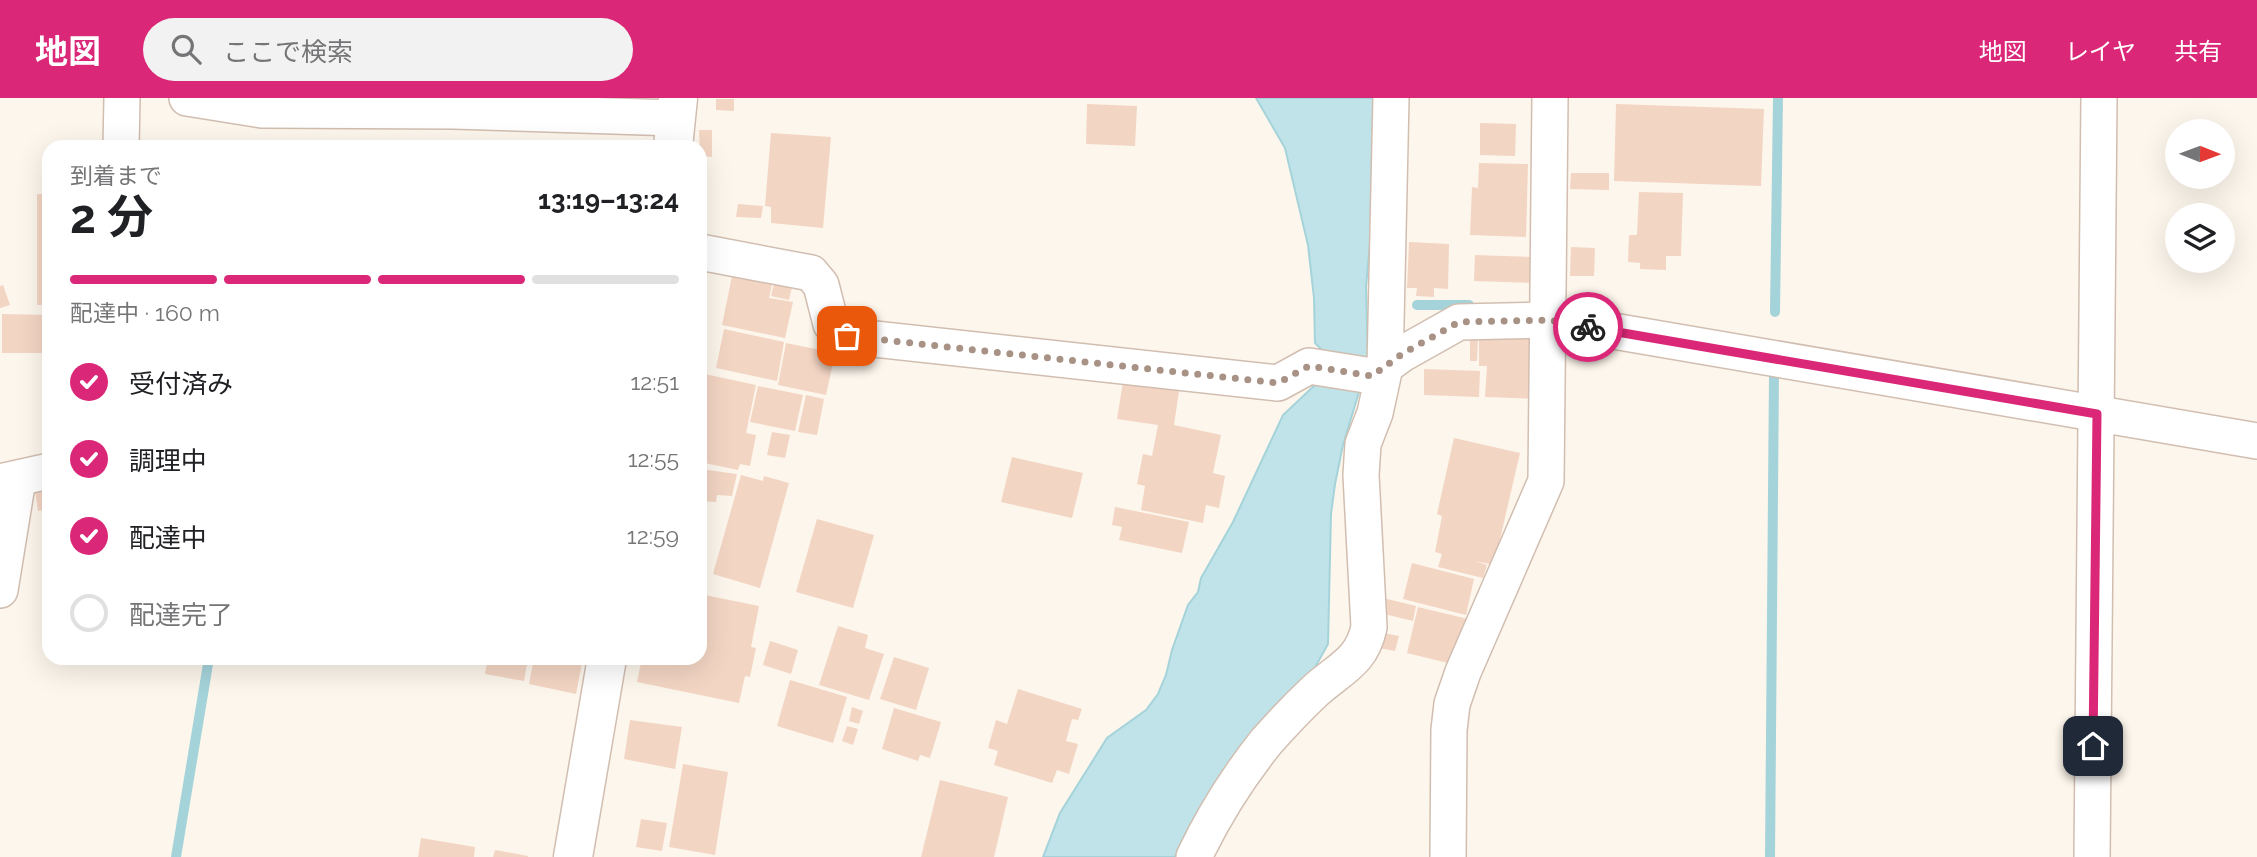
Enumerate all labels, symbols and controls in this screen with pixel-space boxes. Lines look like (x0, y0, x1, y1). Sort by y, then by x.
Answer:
search box (143, 18, 633, 81)
icon: search (167, 30, 205, 68)
text: 地図 (35, 32, 101, 71)
text: ここで検索 (223, 37, 353, 67)
text: 地図 (1979, 37, 2027, 66)
text: レイヤ (2065, 37, 2136, 66)
text: 共有 (2174, 37, 2222, 66)
north arrow (2165, 119, 2235, 189)
map controls (2165, 119, 2235, 273)
text: 到着まで (70, 162, 162, 189)
text: 13:19–13:24 (538, 185, 679, 215)
text: 2 分 (70, 190, 153, 244)
button: layers (2165, 203, 2235, 273)
courier (1553, 292, 1623, 362)
text: 配達中 · 160 m (70, 299, 220, 326)
pin (817, 306, 877, 366)
icon: bike (1569, 308, 1607, 346)
icon: bag (828, 317, 866, 355)
icon: check (70, 363, 108, 401)
text: 12:51 (630, 368, 679, 395)
text: 受付済み (129, 369, 233, 399)
icon: check (70, 440, 108, 478)
text: 12:55 (628, 445, 679, 472)
text: 調理中 (129, 446, 207, 476)
icon: check (70, 517, 108, 555)
text: 12:59 (627, 522, 679, 549)
text: 配達中 (129, 523, 207, 553)
text: 配達完了 (129, 600, 233, 630)
pin (2063, 716, 2123, 776)
icon: home (2074, 727, 2112, 765)

